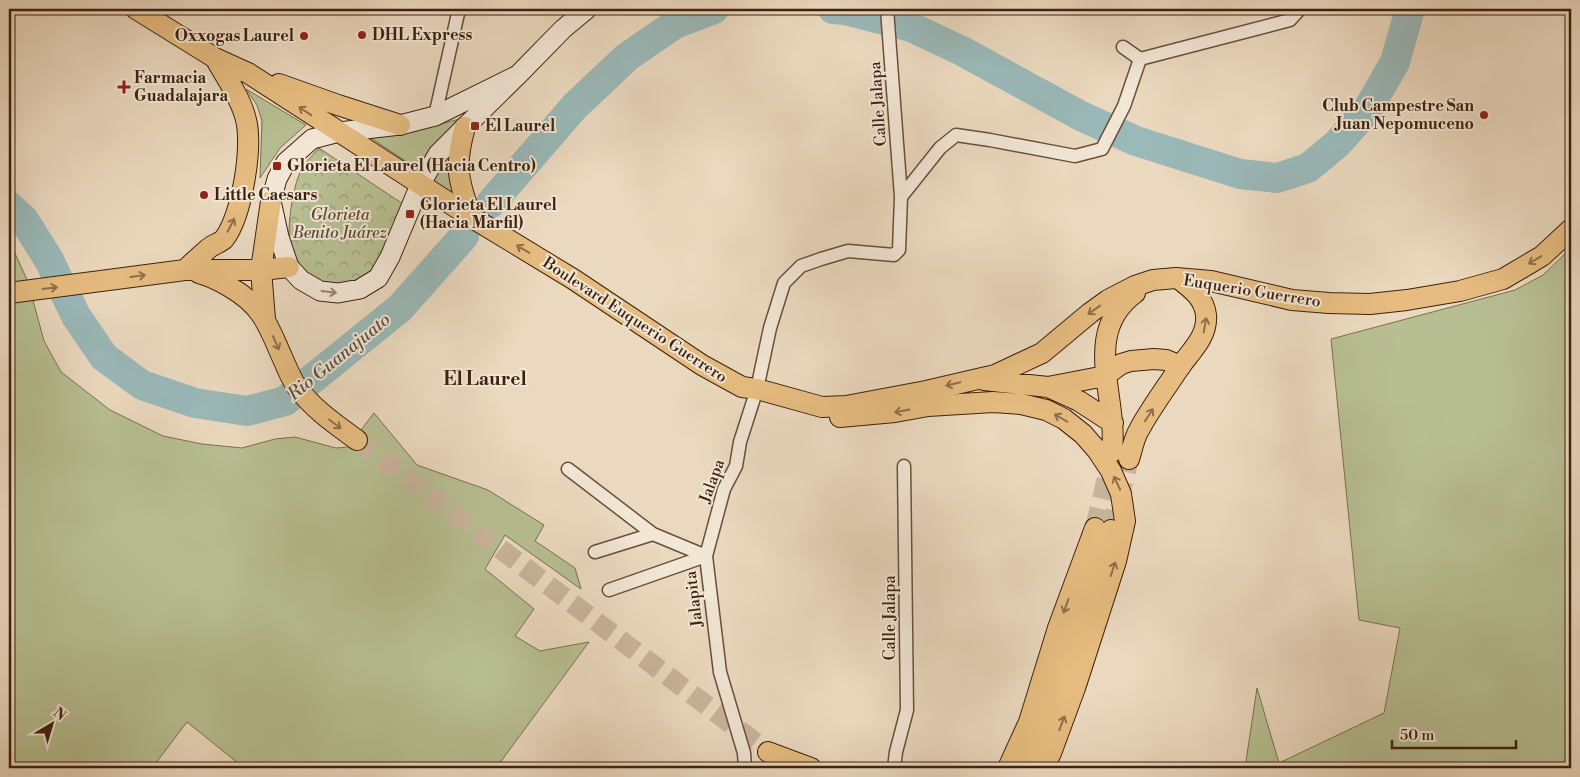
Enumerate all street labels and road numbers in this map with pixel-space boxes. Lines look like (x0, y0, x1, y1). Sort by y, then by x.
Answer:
street label: Calle Jalapa (865, 60, 891, 147)
street label: Boulevard Euquerio Guerrero (538, 252, 731, 387)
street label: Euquerio Guerrero (1182, 270, 1322, 312)
street label: Jalapa (695, 456, 729, 507)
street label: Jalapita (681, 569, 707, 629)
street label: Calle Jalapa (880, 575, 900, 661)

